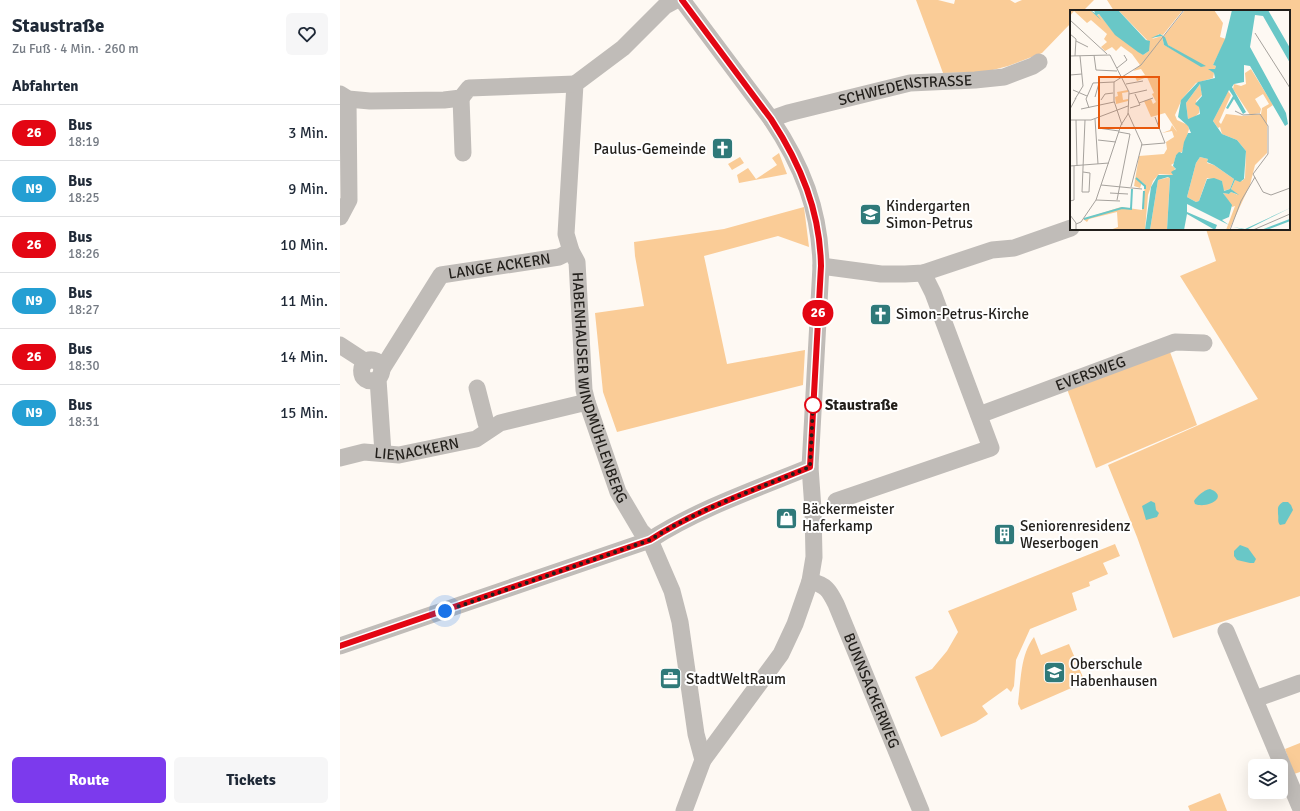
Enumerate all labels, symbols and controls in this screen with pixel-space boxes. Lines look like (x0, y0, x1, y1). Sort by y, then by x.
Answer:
inset map (1070, 10, 1290, 230)
button: heart (286, 13, 328, 55)
text: Staustraße (12, 14, 104, 38)
text: Zu Fuß · 4 Min. · 260 m (12, 41, 139, 57)
street label: SCHWEDENSTRASSE (836, 71, 973, 109)
text: Abfahrten (12, 77, 79, 95)
text: Bus (68, 116, 92, 134)
text: 26 (26, 124, 42, 141)
text: 3 Min. (288, 124, 328, 142)
text: 18:19 (68, 134, 100, 150)
church icon: Paulus-Gemeinde (709, 136, 735, 162)
place label: Paulus-Gemeinde (593, 140, 706, 158)
text: Bus (68, 172, 92, 190)
text: N9 (25, 180, 43, 197)
text: 9 Min. (288, 180, 328, 198)
text: 18:25 (68, 190, 100, 206)
place label: Kindergarten Simon-Petrus (886, 197, 973, 232)
school or university icon: Kindergarten Simon-Petrus (858, 202, 884, 228)
text: Bus (68, 228, 92, 246)
text: 26 (26, 236, 42, 253)
text: 10 Min. (280, 236, 328, 254)
text: 18:26 (68, 246, 100, 262)
street label: LANGE ACKERN (447, 249, 552, 283)
street label: HABENHAUSER WINDMÜHLENBERG (569, 272, 631, 506)
text: Bus (68, 284, 92, 302)
text: N9 (25, 292, 43, 309)
text: 11 Min. (280, 292, 328, 310)
line badge: 26 (800, 300, 836, 326)
church icon: Simon-Petrus-Kirche (868, 301, 894, 327)
text: 18:27 (68, 302, 100, 318)
text: 26 (810, 304, 826, 321)
place label: Simon-Petrus-Kirche (896, 305, 1029, 323)
text: Bus (68, 340, 92, 358)
text: 26 (26, 348, 42, 365)
text: 14 Min. (280, 348, 328, 366)
street label: EVERSWEG (1053, 352, 1128, 395)
text: 18:30 (68, 358, 100, 374)
text: Bus (68, 396, 92, 414)
marker: Staustraße (804, 396, 822, 414)
place label: Staustraße (825, 396, 898, 414)
text: N9 (25, 404, 43, 421)
text: 15 Min. (280, 404, 328, 422)
text: 18:31 (68, 414, 100, 430)
street label: LIENACKERN (374, 434, 460, 465)
place label: Bäckermeister Haferkamp (802, 500, 895, 535)
shop icon: Bäckermeister Haferkamp (774, 505, 800, 531)
place label: Seniorenresidenz Weserbogen (1020, 517, 1131, 552)
building icon: Seniorenresidenz Weserbogen (991, 522, 1017, 548)
your location (435, 601, 455, 621)
street label: BUNNSACKERWEG (840, 630, 903, 751)
place label: Oberschule Habenhausen (1070, 655, 1158, 690)
school or university icon: Oberschule Habenhausen (1042, 660, 1068, 686)
office icon: StadtWeltRaum (658, 666, 684, 692)
place label: StadtWeltRaum (686, 670, 786, 688)
button: Route (12, 757, 166, 803)
button: Tickets (174, 757, 328, 803)
map controls (1248, 759, 1288, 799)
button: layers (1248, 759, 1288, 799)

